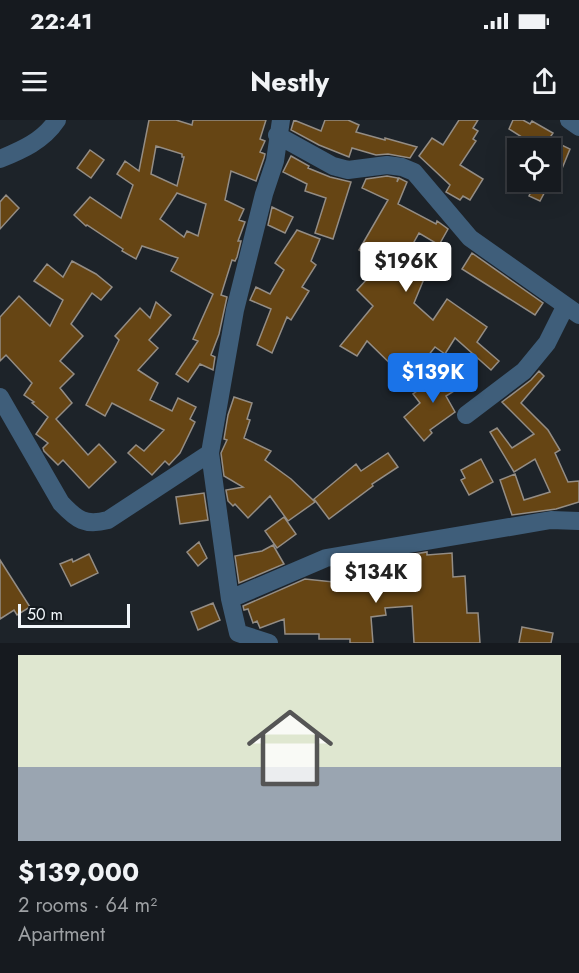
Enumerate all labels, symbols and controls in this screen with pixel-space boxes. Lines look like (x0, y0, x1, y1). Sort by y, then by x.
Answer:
text: 22:41 (30, 5, 93, 37)
text: Nestly (250, 62, 329, 101)
icon: menu (18, 65, 51, 98)
icon: share (528, 65, 561, 98)
map controls (507, 138, 561, 192)
button: locate (507, 138, 561, 192)
pin: $196K (364, 242, 448, 293)
text: $196K (374, 247, 438, 276)
pin: $139K (391, 353, 475, 404)
text: $139K (402, 358, 464, 387)
pin: $134K (334, 553, 418, 604)
text: $134K (345, 558, 407, 587)
scale bar (18, 601, 130, 628)
text: 50 m (27, 603, 63, 626)
icon: home (236, 694, 344, 802)
text: $139,000 (18, 853, 139, 891)
text: 2 rooms · 64 m² (18, 891, 157, 920)
text: Apartment (18, 920, 105, 949)

